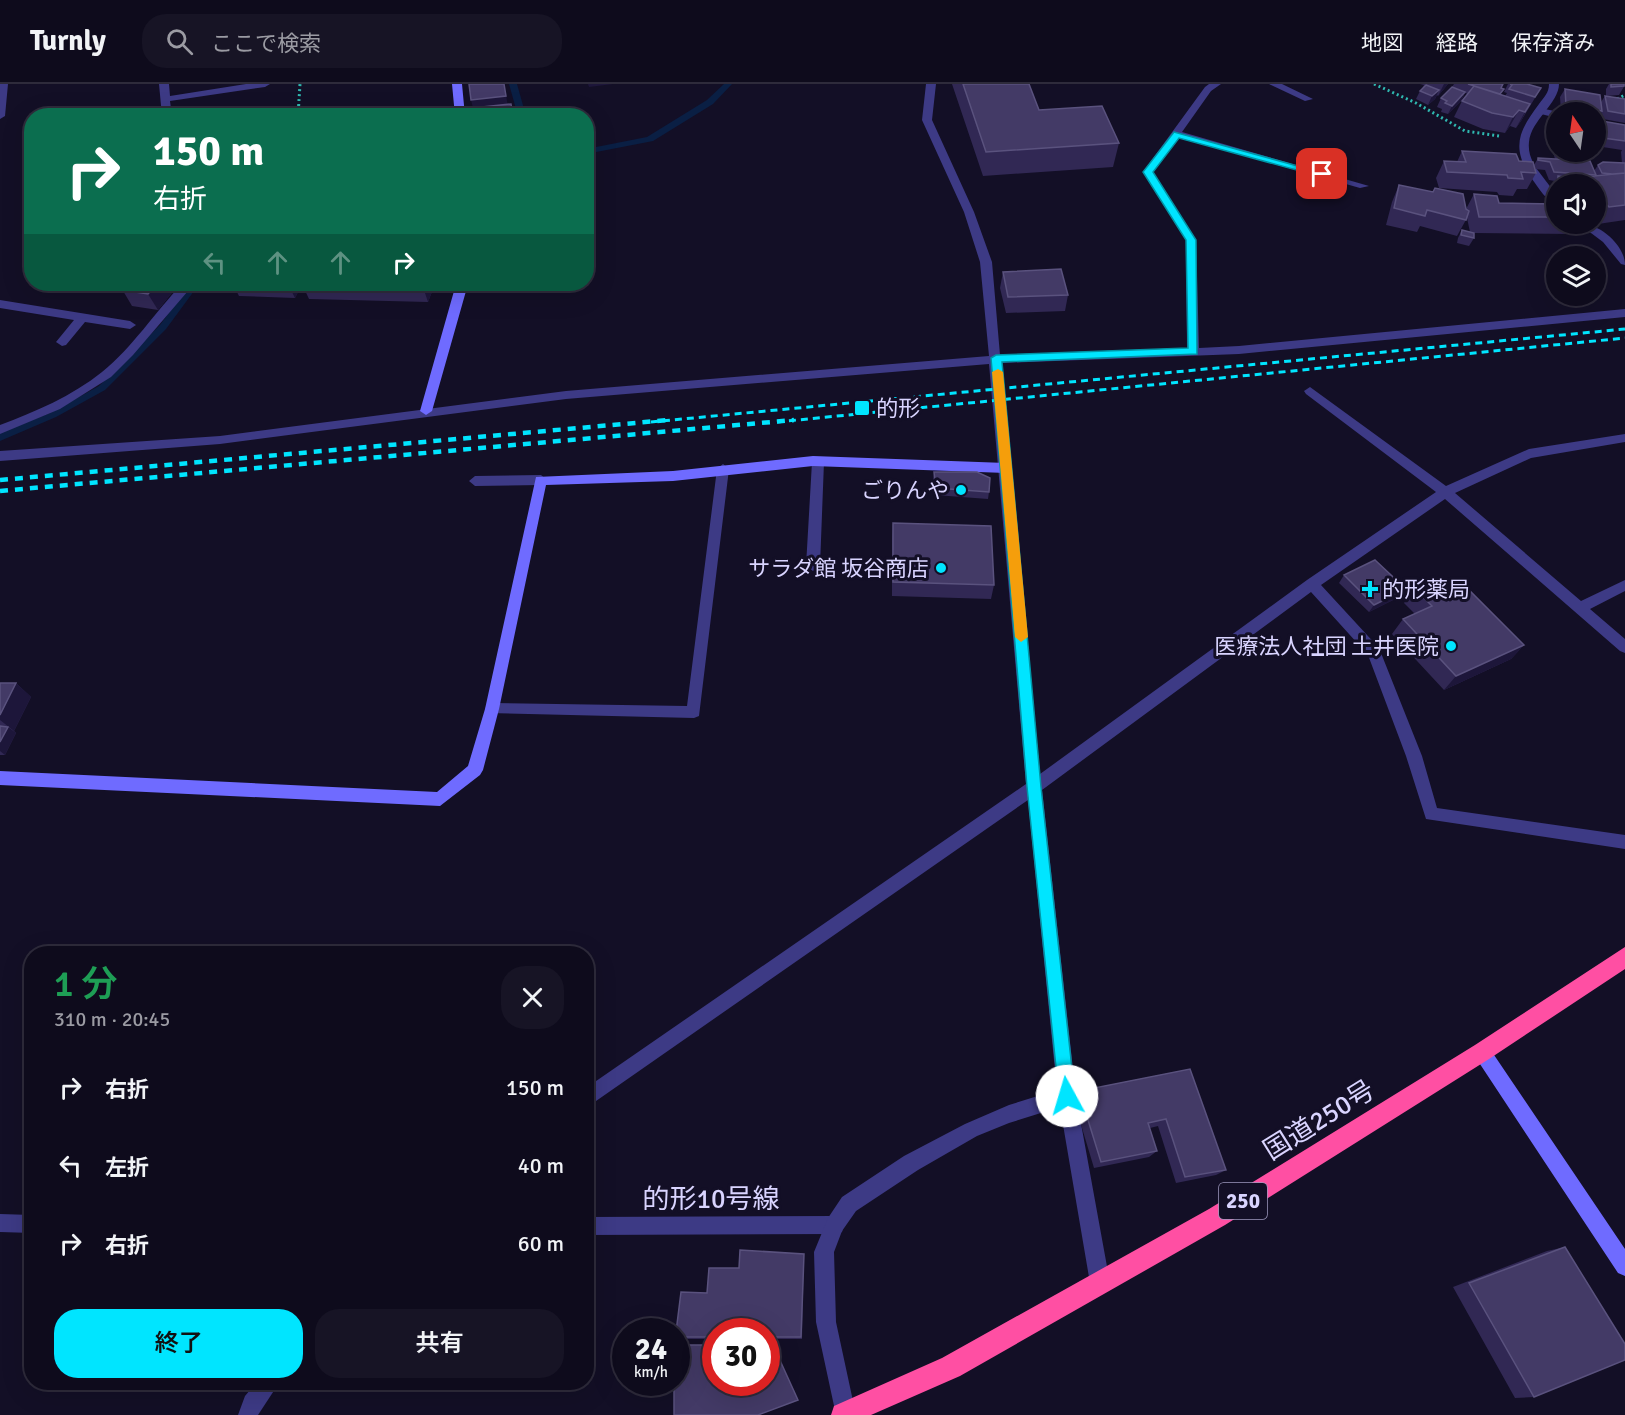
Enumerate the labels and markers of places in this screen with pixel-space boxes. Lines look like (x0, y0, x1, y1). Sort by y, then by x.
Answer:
pin (1296, 148, 1347, 199)
place label: 的形 (876, 395, 920, 422)
marker: 的形 (853, 399, 871, 417)
place label: ごりんや (861, 477, 949, 504)
marker: ごりんや (954, 483, 968, 497)
place label: サラダ館 坂谷商店 (748, 555, 929, 582)
marker: サラダ館 坂谷商店 (934, 561, 948, 575)
place label: 的形薬局 (1382, 576, 1470, 603)
marker: 的形薬局 (1363, 582, 1377, 596)
place label: 医療法人社団 土井医院 (1214, 633, 1439, 660)
marker: 医療法人社団 土井医院 (1444, 639, 1458, 653)

